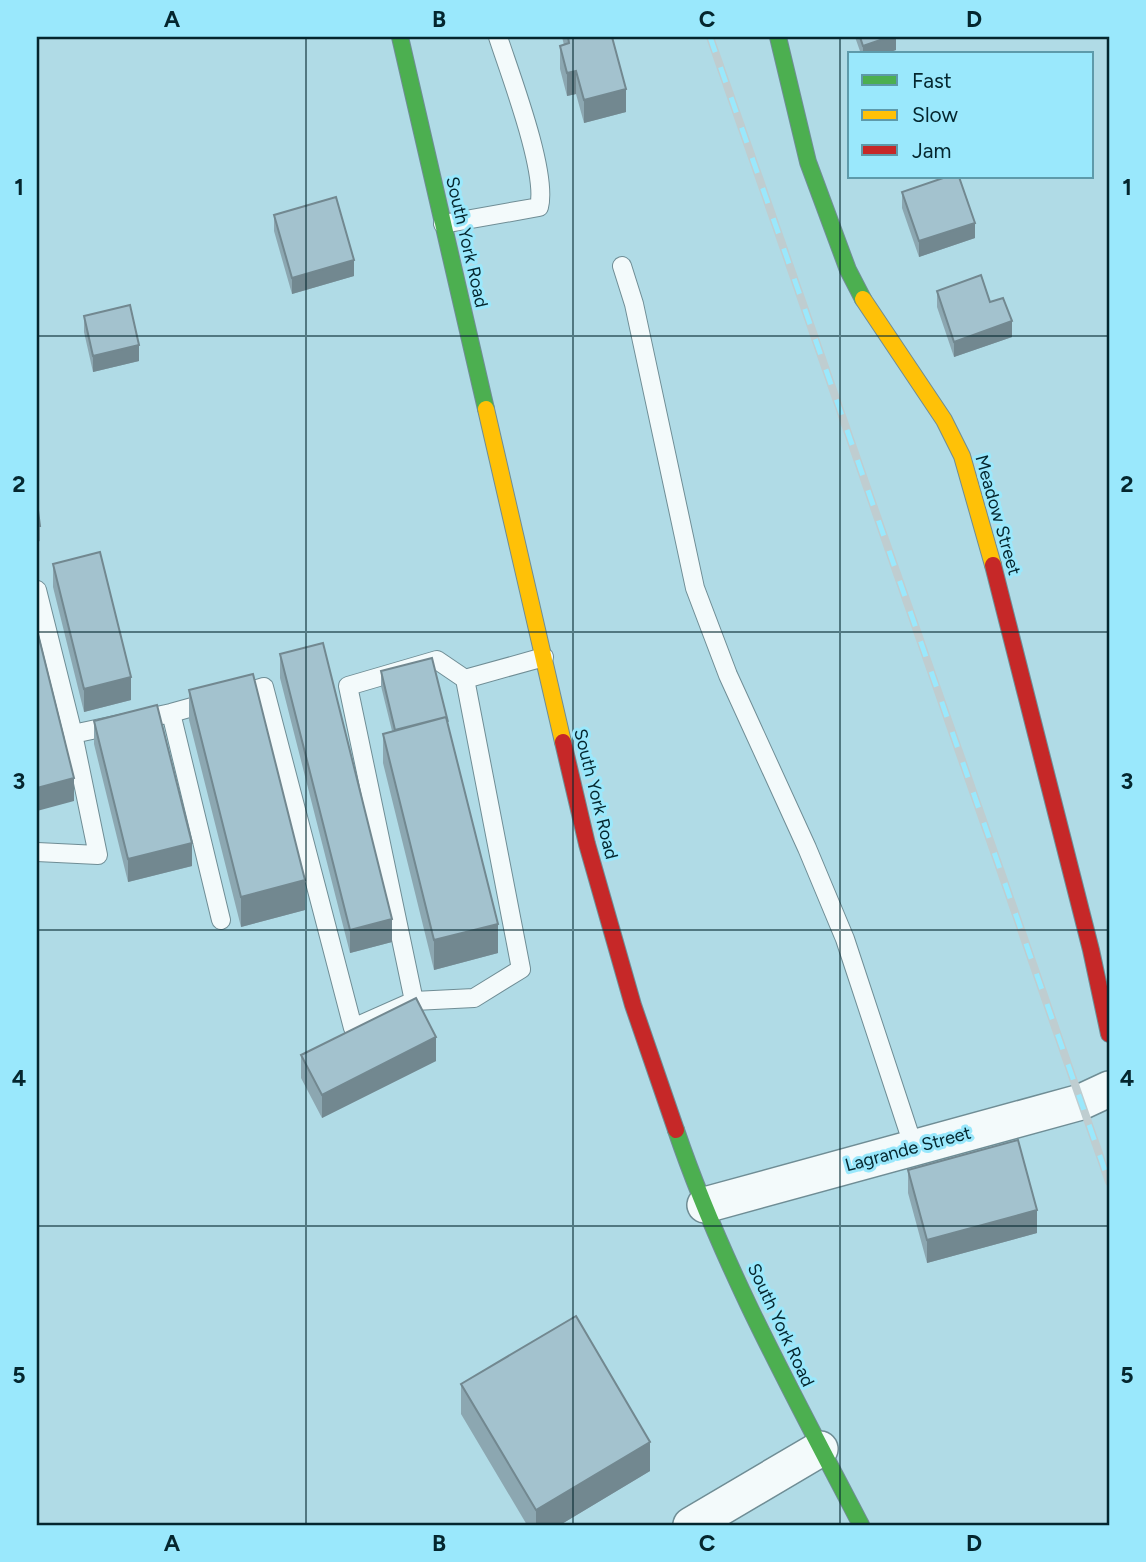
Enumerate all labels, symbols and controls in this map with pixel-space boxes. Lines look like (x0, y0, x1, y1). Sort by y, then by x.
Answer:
text: A (164, 5, 181, 33)
text: B (432, 5, 446, 33)
text: C (699, 5, 716, 33)
text: D (966, 5, 982, 33)
legend (848, 52, 1094, 178)
text: Fast (912, 68, 952, 93)
text: Slow (912, 102, 958, 127)
text: Jam (912, 138, 951, 163)
text: 1 (14, 173, 24, 201)
text: 1 (1122, 173, 1132, 201)
street label: South York Road (441, 174, 493, 310)
street label: Meadow Street (970, 452, 1026, 578)
text: 2 (12, 470, 26, 498)
text: 2 (1120, 470, 1134, 498)
street label: South York Road (569, 726, 623, 862)
text: 3 (13, 767, 25, 795)
text: 3 (1121, 767, 1133, 795)
text: 4 (12, 1064, 26, 1092)
text: 4 (1120, 1064, 1134, 1092)
street label: Lagrande Street (843, 1122, 974, 1176)
street label: South York Road (743, 1260, 819, 1390)
text: 5 (12, 1361, 26, 1389)
text: 5 (1120, 1361, 1134, 1389)
text: A (164, 1529, 181, 1557)
text: B (432, 1529, 446, 1557)
text: C (699, 1529, 716, 1557)
text: D (966, 1529, 982, 1557)

